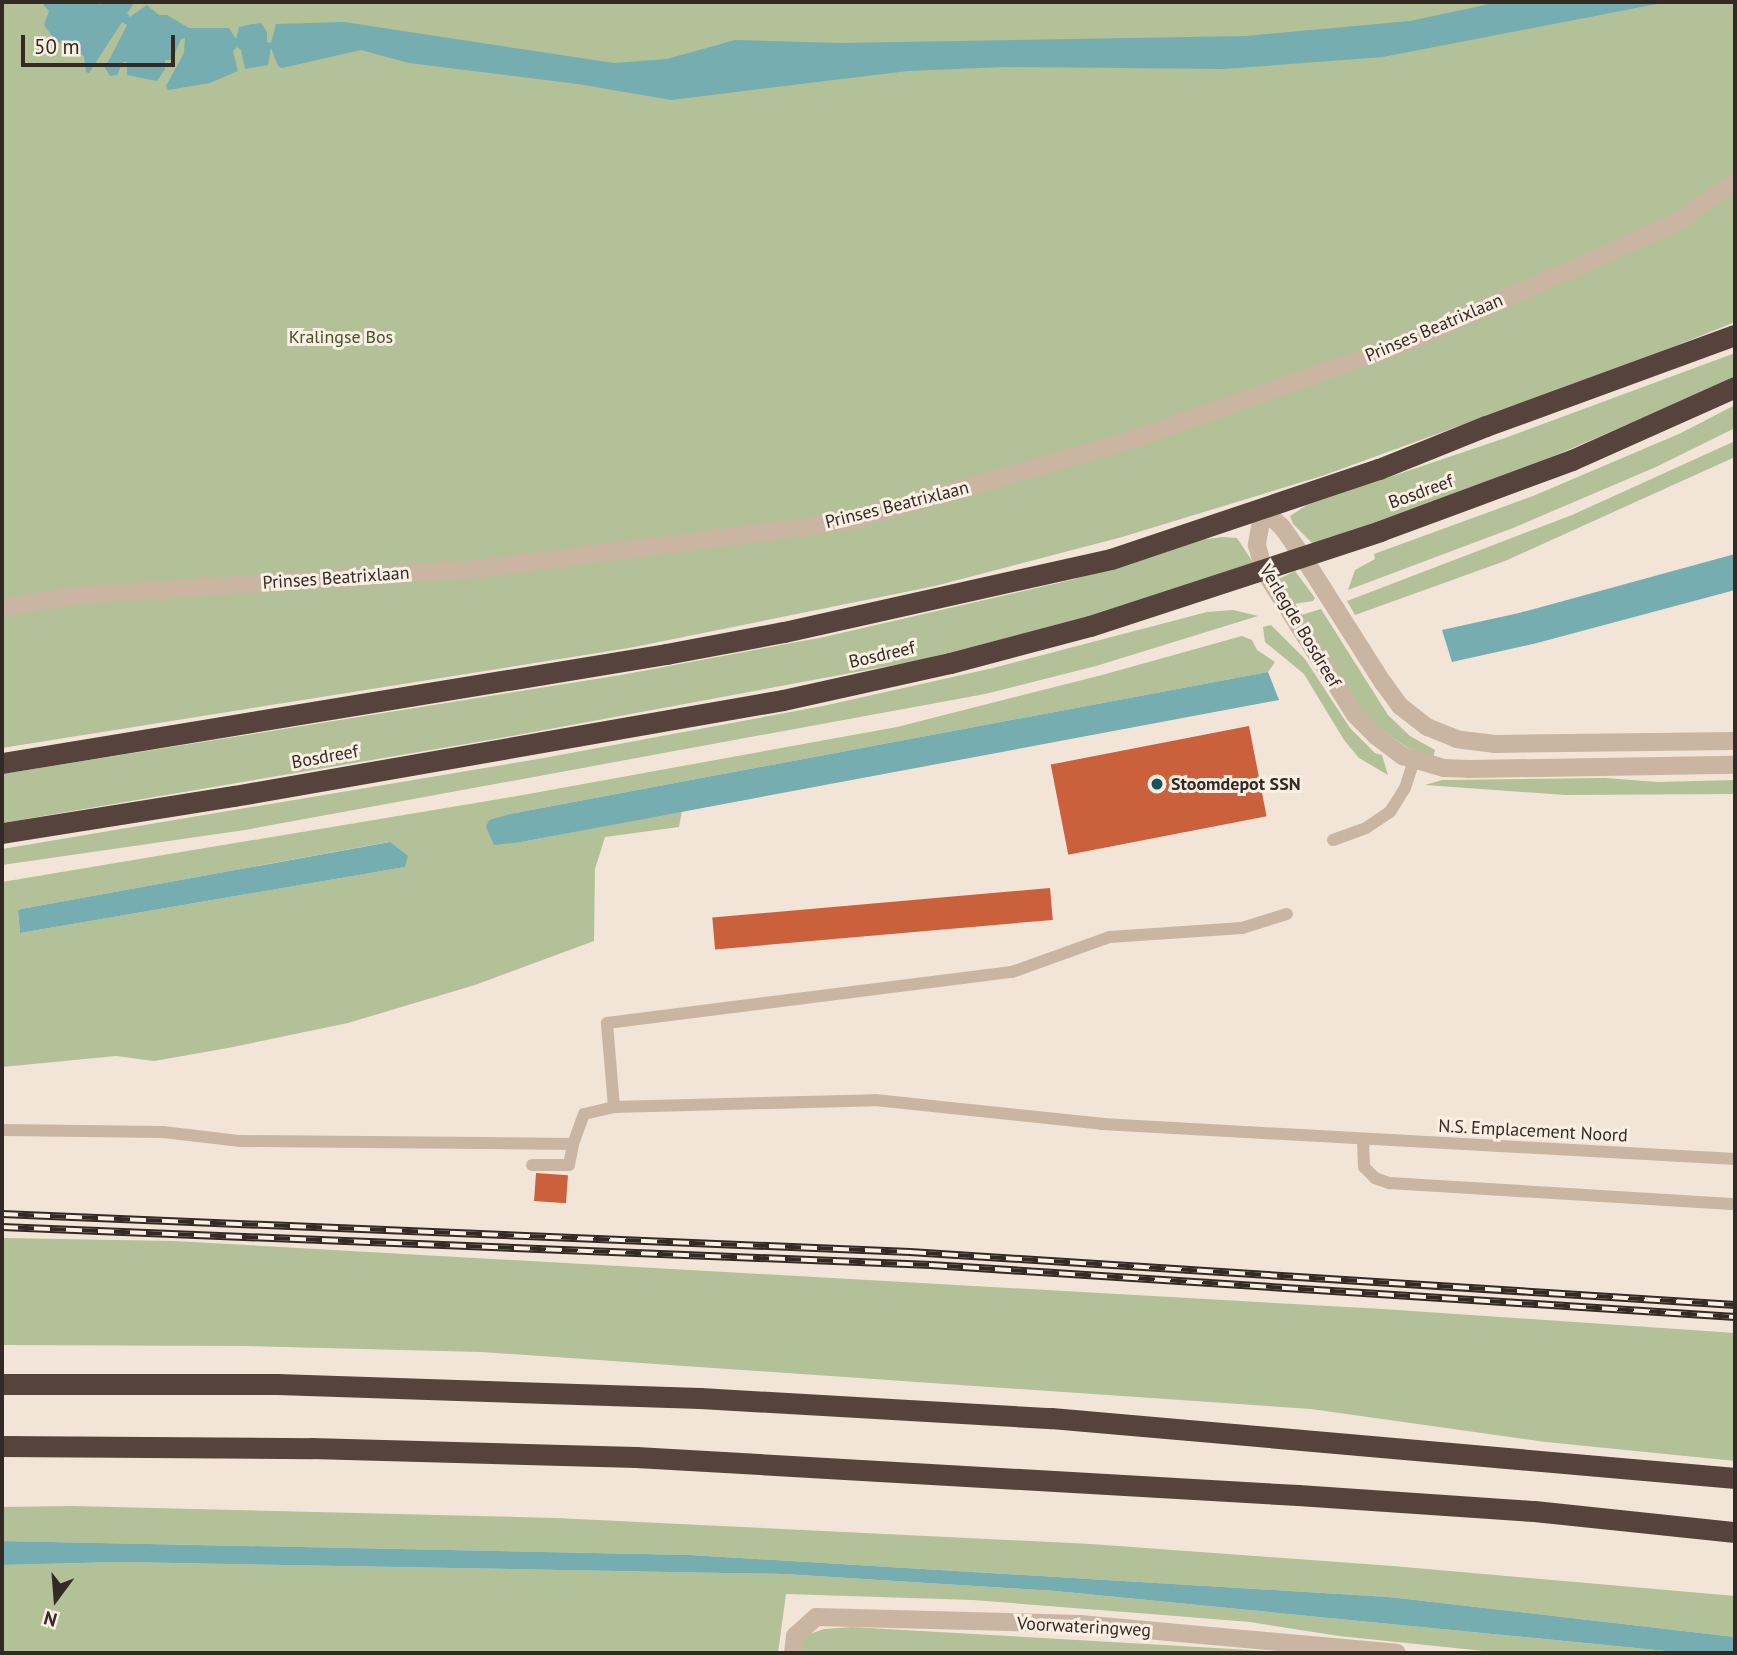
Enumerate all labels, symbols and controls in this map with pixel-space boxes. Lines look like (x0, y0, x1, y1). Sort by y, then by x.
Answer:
scale bar (24, 21, 178, 65)
text: 50 m (34, 33, 80, 60)
street label: Prinses Beatrixlaan (1362, 289, 1506, 367)
park label: Kralingse Bos (289, 326, 393, 348)
street label: Bosdreef (1386, 470, 1456, 514)
street label: Prinses Beatrixlaan (823, 477, 971, 533)
street label: Verlegde Bosdreef (1255, 561, 1345, 691)
street label: Prinses Beatrixlaan (262, 562, 410, 594)
street label: Bosdreef (847, 637, 917, 673)
street label: Bosdreef (290, 741, 360, 773)
place label: Stoomdepot SSN (1171, 773, 1301, 795)
marker: Stoomdepot SSN (1149, 776, 1165, 792)
street label: N.S. Emplacement Noord (1437, 1115, 1629, 1147)
north arrow (21, 1564, 91, 1634)
text: N (41, 1606, 60, 1632)
street label: Voorwateringweg (1017, 1613, 1151, 1641)

